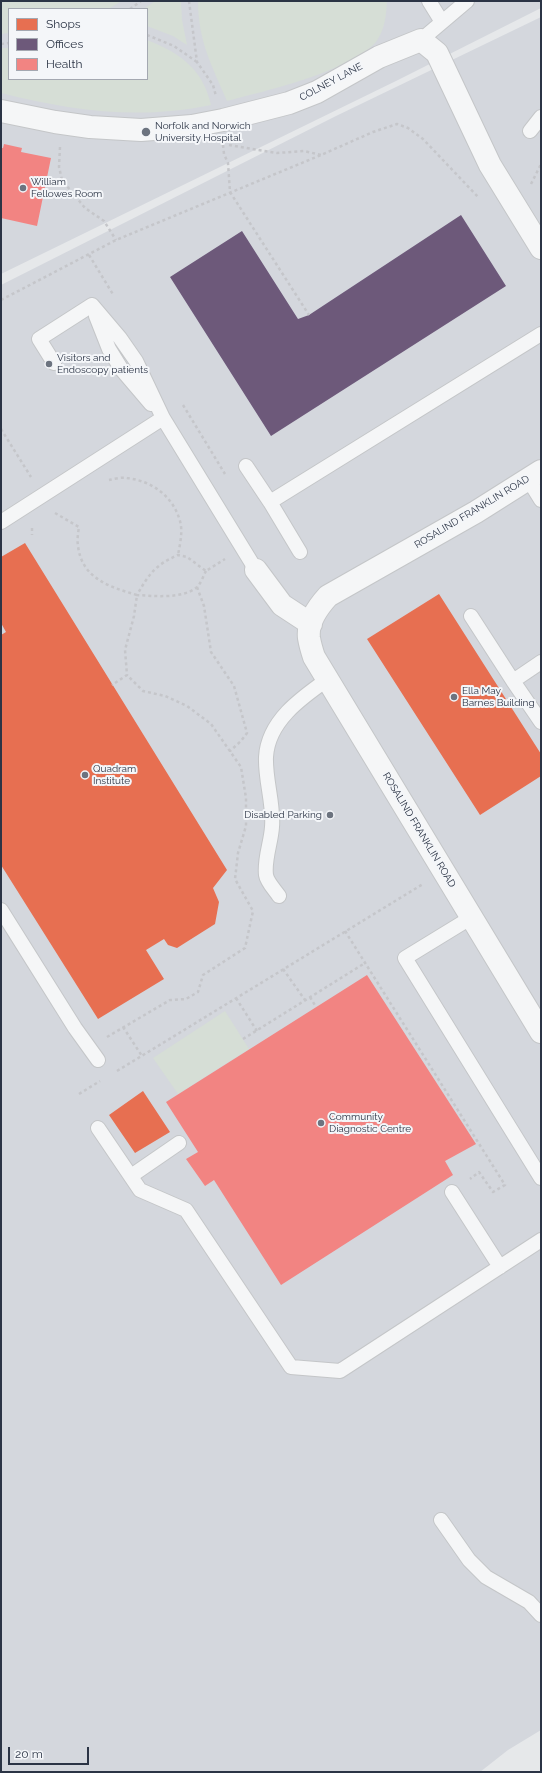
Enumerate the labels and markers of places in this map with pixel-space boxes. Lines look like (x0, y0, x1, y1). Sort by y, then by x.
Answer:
place label: Norfolk and Norwich University Hospital (155, 120, 251, 144)
marker: Norfolk and Norwich University Hospital (140, 126, 152, 138)
place label: William Fellowes Room (31, 176, 102, 200)
marker: William Fellowes Room (18, 183, 28, 193)
place label: Visitors and Endoscopy patients (57, 352, 148, 376)
marker: Visitors and Endoscopy patients (44, 359, 54, 369)
place label: Ella May Barnes Building (462, 685, 535, 708)
marker: Ella May Barnes Building (449, 692, 459, 702)
place label: Quadram Institute (93, 763, 136, 786)
marker: Quadram Institute (80, 770, 90, 780)
place label: Disabled Parking (244, 809, 322, 821)
marker: Disabled Parking (325, 810, 335, 820)
place label: Community Diagnostic Centre (329, 1111, 411, 1134)
marker: Community Diagnostic Centre (316, 1118, 326, 1128)

